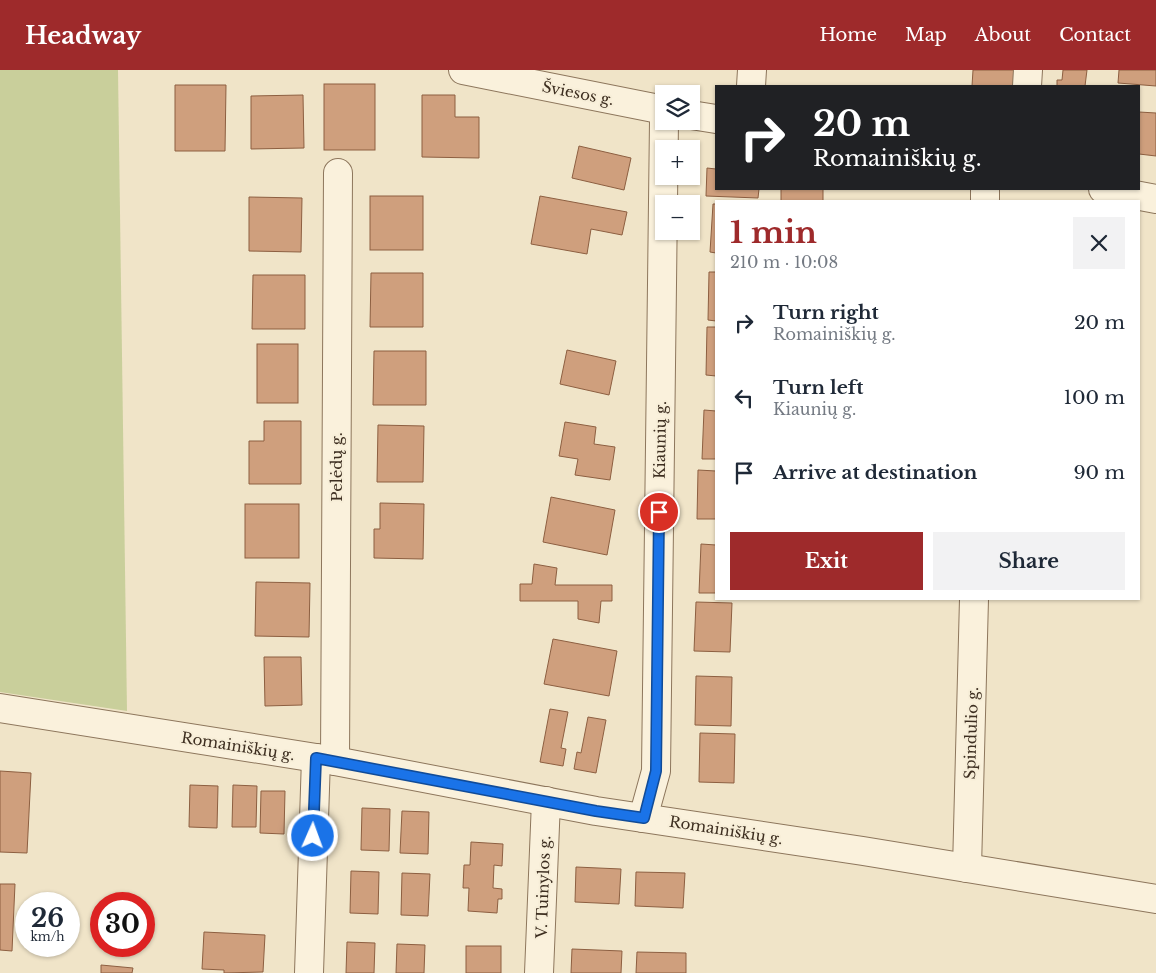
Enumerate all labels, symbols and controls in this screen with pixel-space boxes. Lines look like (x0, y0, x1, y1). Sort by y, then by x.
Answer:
text: Headway (25, 21, 141, 50)
text: Home (819, 24, 877, 46)
text: Map (905, 24, 947, 46)
text: About (975, 24, 1031, 46)
text: Contact (1059, 24, 1131, 46)
street label: Šviesos g. (540, 77, 616, 109)
map controls (655, 85, 700, 240)
button: layers (655, 85, 700, 130)
text: 20 m (813, 102, 910, 145)
icon: right (730, 105, 795, 170)
button: + (655, 140, 700, 185)
text: Romainiškių g. (813, 145, 982, 172)
button: − (655, 195, 700, 240)
text: 1 min (730, 214, 817, 251)
button: close (1073, 217, 1125, 269)
text: 210 m · 10:08 (730, 252, 838, 272)
text: Turn right (773, 301, 879, 324)
icon: right (730, 309, 758, 337)
text: 20 m (1074, 311, 1125, 334)
text: Romainiškių g. (773, 324, 896, 344)
text: Turn left (773, 376, 864, 399)
icon: left (730, 384, 758, 412)
text: 100 m (1064, 386, 1125, 409)
text: Kiaunių g. (773, 399, 856, 419)
street label: Kiaunių g. (650, 401, 670, 479)
street label: Pelėdų g. (327, 432, 346, 502)
icon: arrive (730, 459, 758, 487)
text: Arrive at destination (773, 461, 977, 484)
text: 90 m (1073, 461, 1125, 484)
pin (638, 491, 680, 533)
icon: arrive (645, 498, 673, 526)
button: Exit (730, 532, 923, 590)
button: Share (933, 532, 1125, 590)
street label: Spindulio g. (960, 686, 982, 780)
street label: Romainiškių g. (180, 728, 296, 764)
position arrow (286, 809, 338, 861)
street label: Romainiškių g. (668, 812, 784, 848)
street label: V. Tuinylos g. (532, 835, 554, 940)
speed limit sign: 30 (90, 892, 155, 957)
text: 26 (31, 903, 64, 934)
text: km/h (30, 929, 65, 944)

